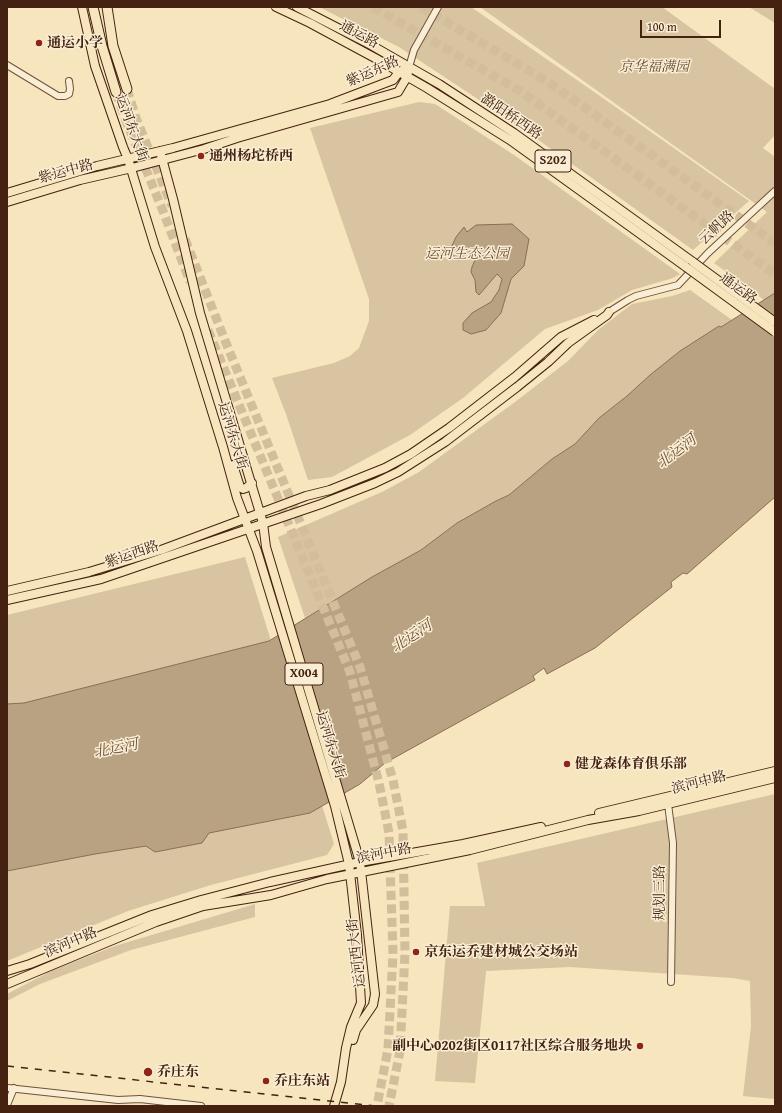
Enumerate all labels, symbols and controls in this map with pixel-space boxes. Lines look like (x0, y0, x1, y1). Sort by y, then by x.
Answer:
scale bar (642, 12, 723, 38)
street label: 通运路 (337, 18, 381, 52)
text: 100 m (647, 18, 677, 35)
place label: 通运小学 (47, 35, 103, 51)
marker: 通运小学 (34, 38, 44, 48)
street label: 紫运东路 (344, 53, 402, 91)
park label: 京华福满园 (619, 59, 689, 75)
street label: 潞阳桥西路 (477, 90, 545, 144)
street label: 运河东大街 (111, 92, 151, 164)
place label: 通州杨坨桥西 (209, 148, 293, 164)
road number: S202 (535, 150, 571, 172)
marker: 通州杨坨桥西 (196, 151, 206, 161)
street label: 紫运中路 (37, 157, 95, 187)
street label: 云帆路 (696, 208, 738, 248)
park label: 运河生态公园 (425, 246, 509, 262)
street label: 通运路 (716, 270, 760, 308)
street label: 运河东大街 (214, 400, 250, 472)
water label: 北运河 (654, 431, 700, 473)
street label: 紫运西路 (103, 538, 161, 572)
water label: 北运河 (388, 617, 436, 657)
road number: X004 (285, 663, 323, 685)
street label: 运河东大街 (312, 709, 348, 781)
water label: 北运河 (92, 736, 140, 762)
place label: 健龙森体育俱乐部 (575, 756, 687, 772)
marker: 健龙森体育俱乐部 (562, 759, 572, 769)
street label: 滨河中路 (670, 768, 728, 798)
street label: 滨河中路 (355, 840, 413, 868)
street label: 规划三路 (652, 865, 668, 921)
street label: 运河西大街 (344, 917, 370, 989)
street label: 滨河中路 (42, 924, 100, 962)
place label: 京东运乔建材城公交场站 (424, 944, 578, 960)
marker: 京东运乔建材城公交场站 (411, 947, 421, 957)
place label: 副中心0202街区0117社区综合服务地块 (392, 1038, 632, 1054)
marker: 副中心0202街区0117社区综合服务地块 (635, 1041, 645, 1051)
place label: 乔庄东 (157, 1064, 199, 1080)
marker: 乔庄东 (142, 1066, 154, 1078)
place label: 乔庄东站 (274, 1073, 330, 1089)
marker: 乔庄东站 (261, 1076, 271, 1086)

